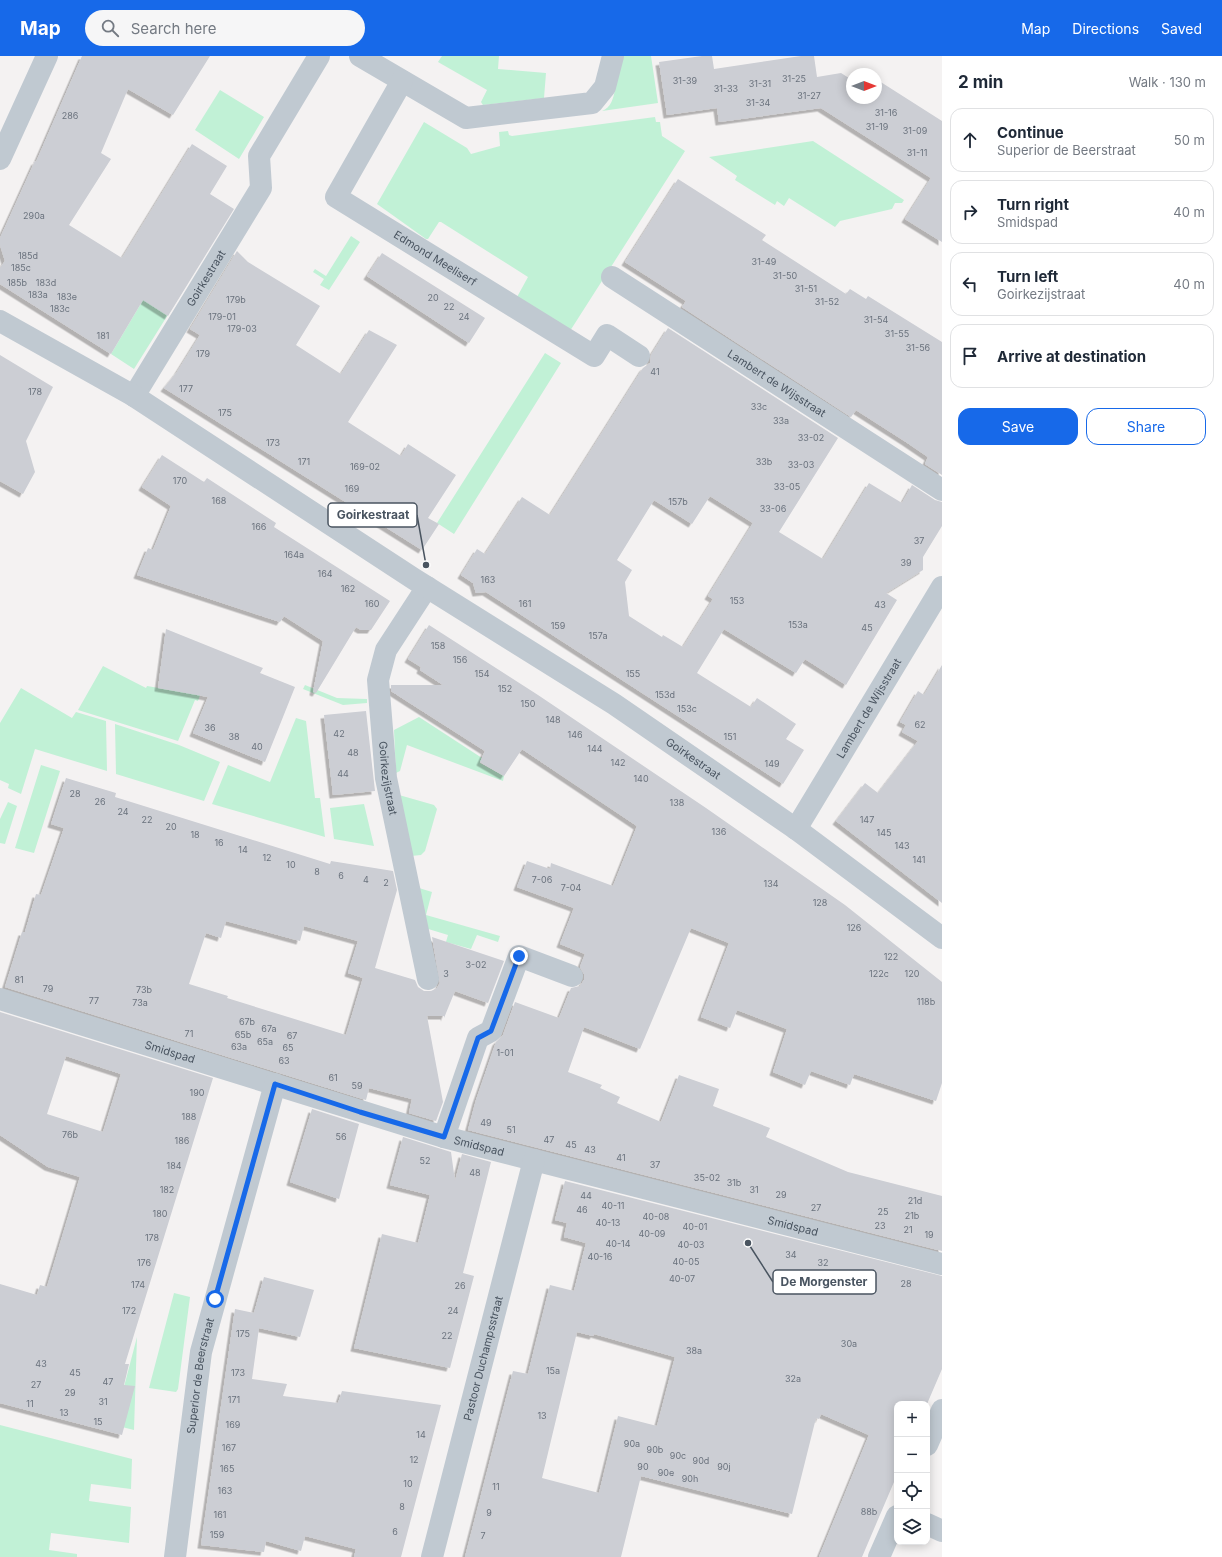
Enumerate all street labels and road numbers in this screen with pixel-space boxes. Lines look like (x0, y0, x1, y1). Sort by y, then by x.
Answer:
street label: Edmond Meeliserf (391, 227, 479, 289)
street label: Goirkestraat (183, 247, 229, 309)
street label: Lambert de Wijsstraat (725, 346, 829, 420)
street label: Lambert de Wijsstraat (833, 655, 905, 761)
street label: Goirkestraat (663, 735, 724, 782)
street label: Goirkezijstraat (376, 741, 401, 817)
street label: Smidspad (143, 1037, 197, 1066)
street label: Smidspad (452, 1133, 506, 1159)
street label: Smidspad (766, 1213, 820, 1239)
street label: Pastoor Duchampsstraat (460, 1294, 506, 1422)
street label: Superior de Beerstraat (184, 1316, 217, 1435)

